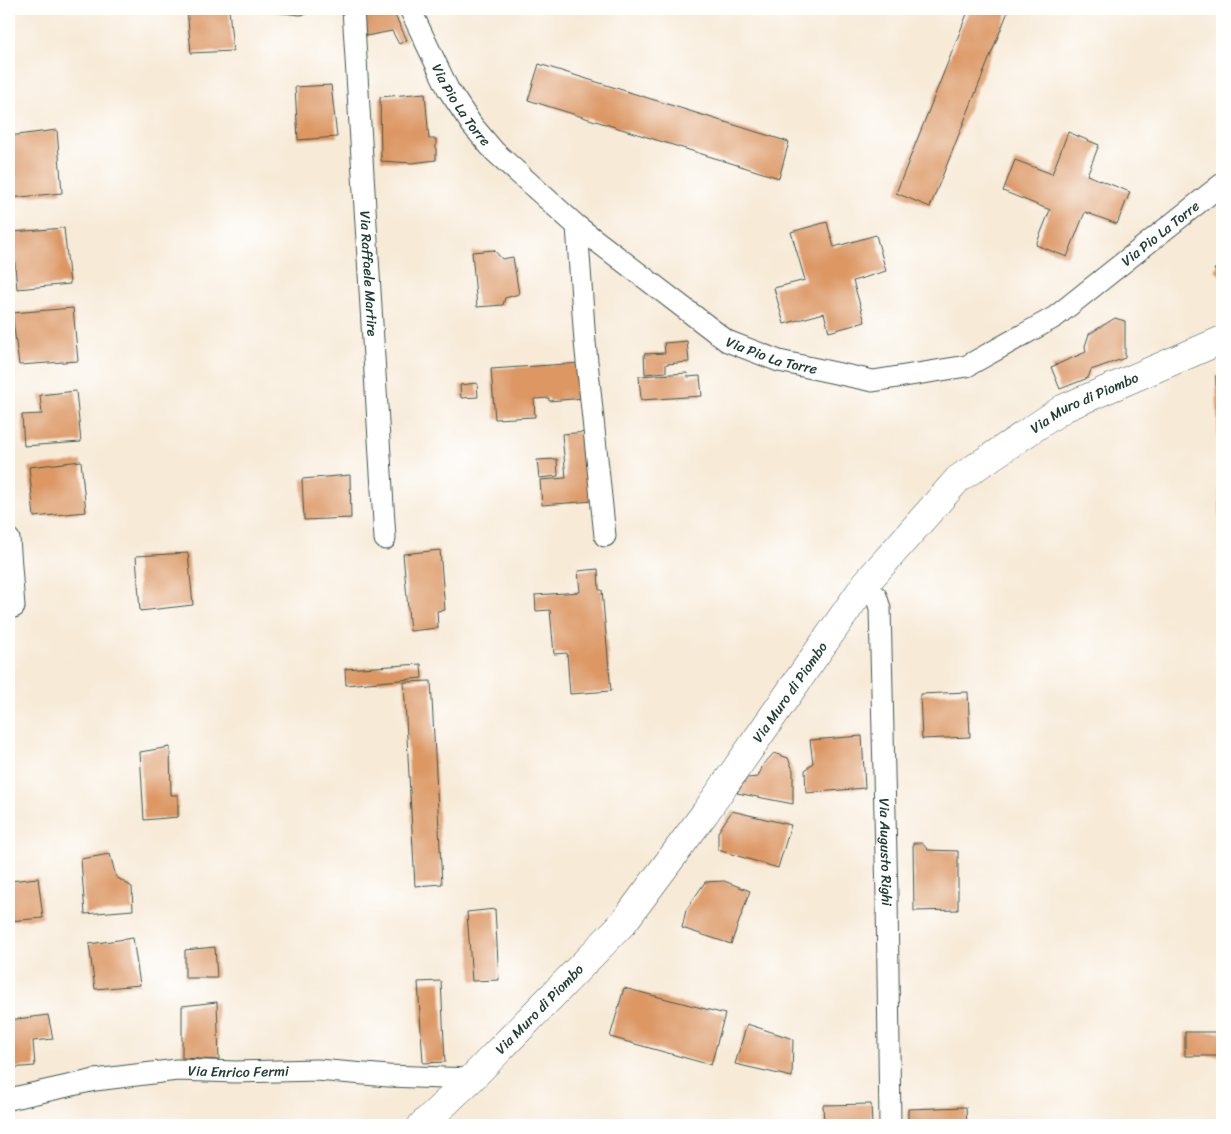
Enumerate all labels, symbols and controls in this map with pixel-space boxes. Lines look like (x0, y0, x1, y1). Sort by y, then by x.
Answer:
street label: Via Pio La Torre (425, 59, 497, 152)
street label: Via Pio La Torre (1115, 194, 1205, 273)
street label: Via Raffaele Martire (353, 210, 385, 337)
street label: Via Pio La Torre (722, 329, 820, 381)
street label: Via Muro di Piombo (1025, 365, 1142, 440)
street label: Via Muro di Piombo (745, 636, 834, 748)
street label: Via Augusto Righi (872, 798, 900, 907)
street label: Via Muro di Piombo (489, 958, 590, 1060)
street label: Via Enrico Fermi (187, 1058, 290, 1085)

